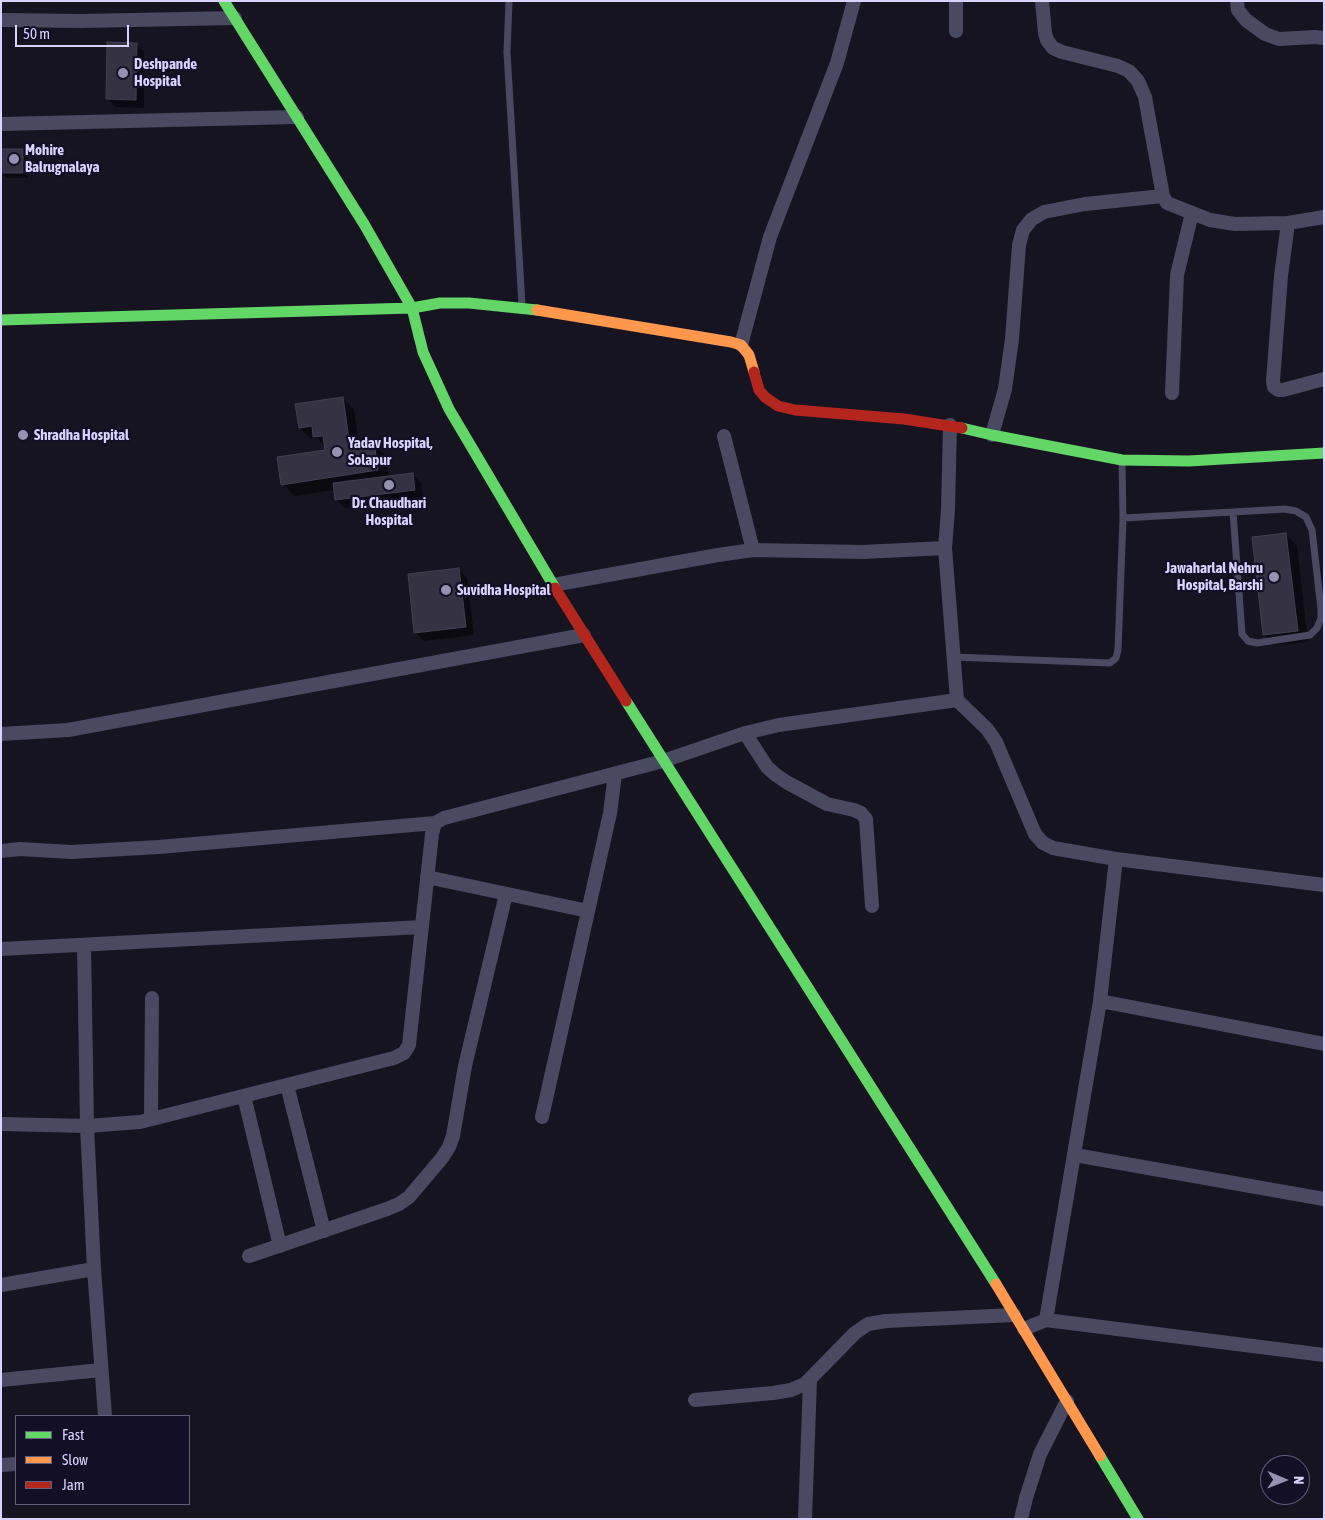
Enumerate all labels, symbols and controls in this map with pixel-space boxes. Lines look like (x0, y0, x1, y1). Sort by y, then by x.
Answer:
scale bar (18, 15, 131, 47)
text: 50 m (23, 25, 50, 42)
place label: Deshpande Hospital (134, 55, 197, 90)
marker: Deshpande Hospital (116, 66, 130, 80)
place label: Mohire Balrugnalaya (25, 141, 99, 176)
marker: Mohire Balrugnalaya (7, 152, 21, 166)
place label: Shradha Hospital (34, 426, 129, 444)
marker: Shradha Hospital (16, 428, 30, 442)
place label: Yadav Hospital, Solapur (348, 434, 433, 469)
marker: Yadav Hospital, Solapur (330, 445, 344, 459)
marker: Dr. Chaudhari Hospital (382, 478, 396, 492)
place label: Dr. Chaudhari Hospital (352, 494, 426, 529)
place label: Jawaharlal Nehru Hospital, Barshi (1165, 559, 1263, 594)
marker: Jawaharlal Nehru Hospital, Barshi (1267, 570, 1281, 584)
place label: Suvidha Hospital (457, 581, 550, 599)
marker: Suvidha Hospital (439, 583, 453, 597)
legend (15, 1415, 190, 1505)
text: Fast (62, 1426, 84, 1443)
text: Slow (62, 1451, 88, 1468)
north arrow (1260, 1455, 1310, 1505)
text: Jam (62, 1476, 85, 1493)
text: N (1291, 1476, 1307, 1485)

